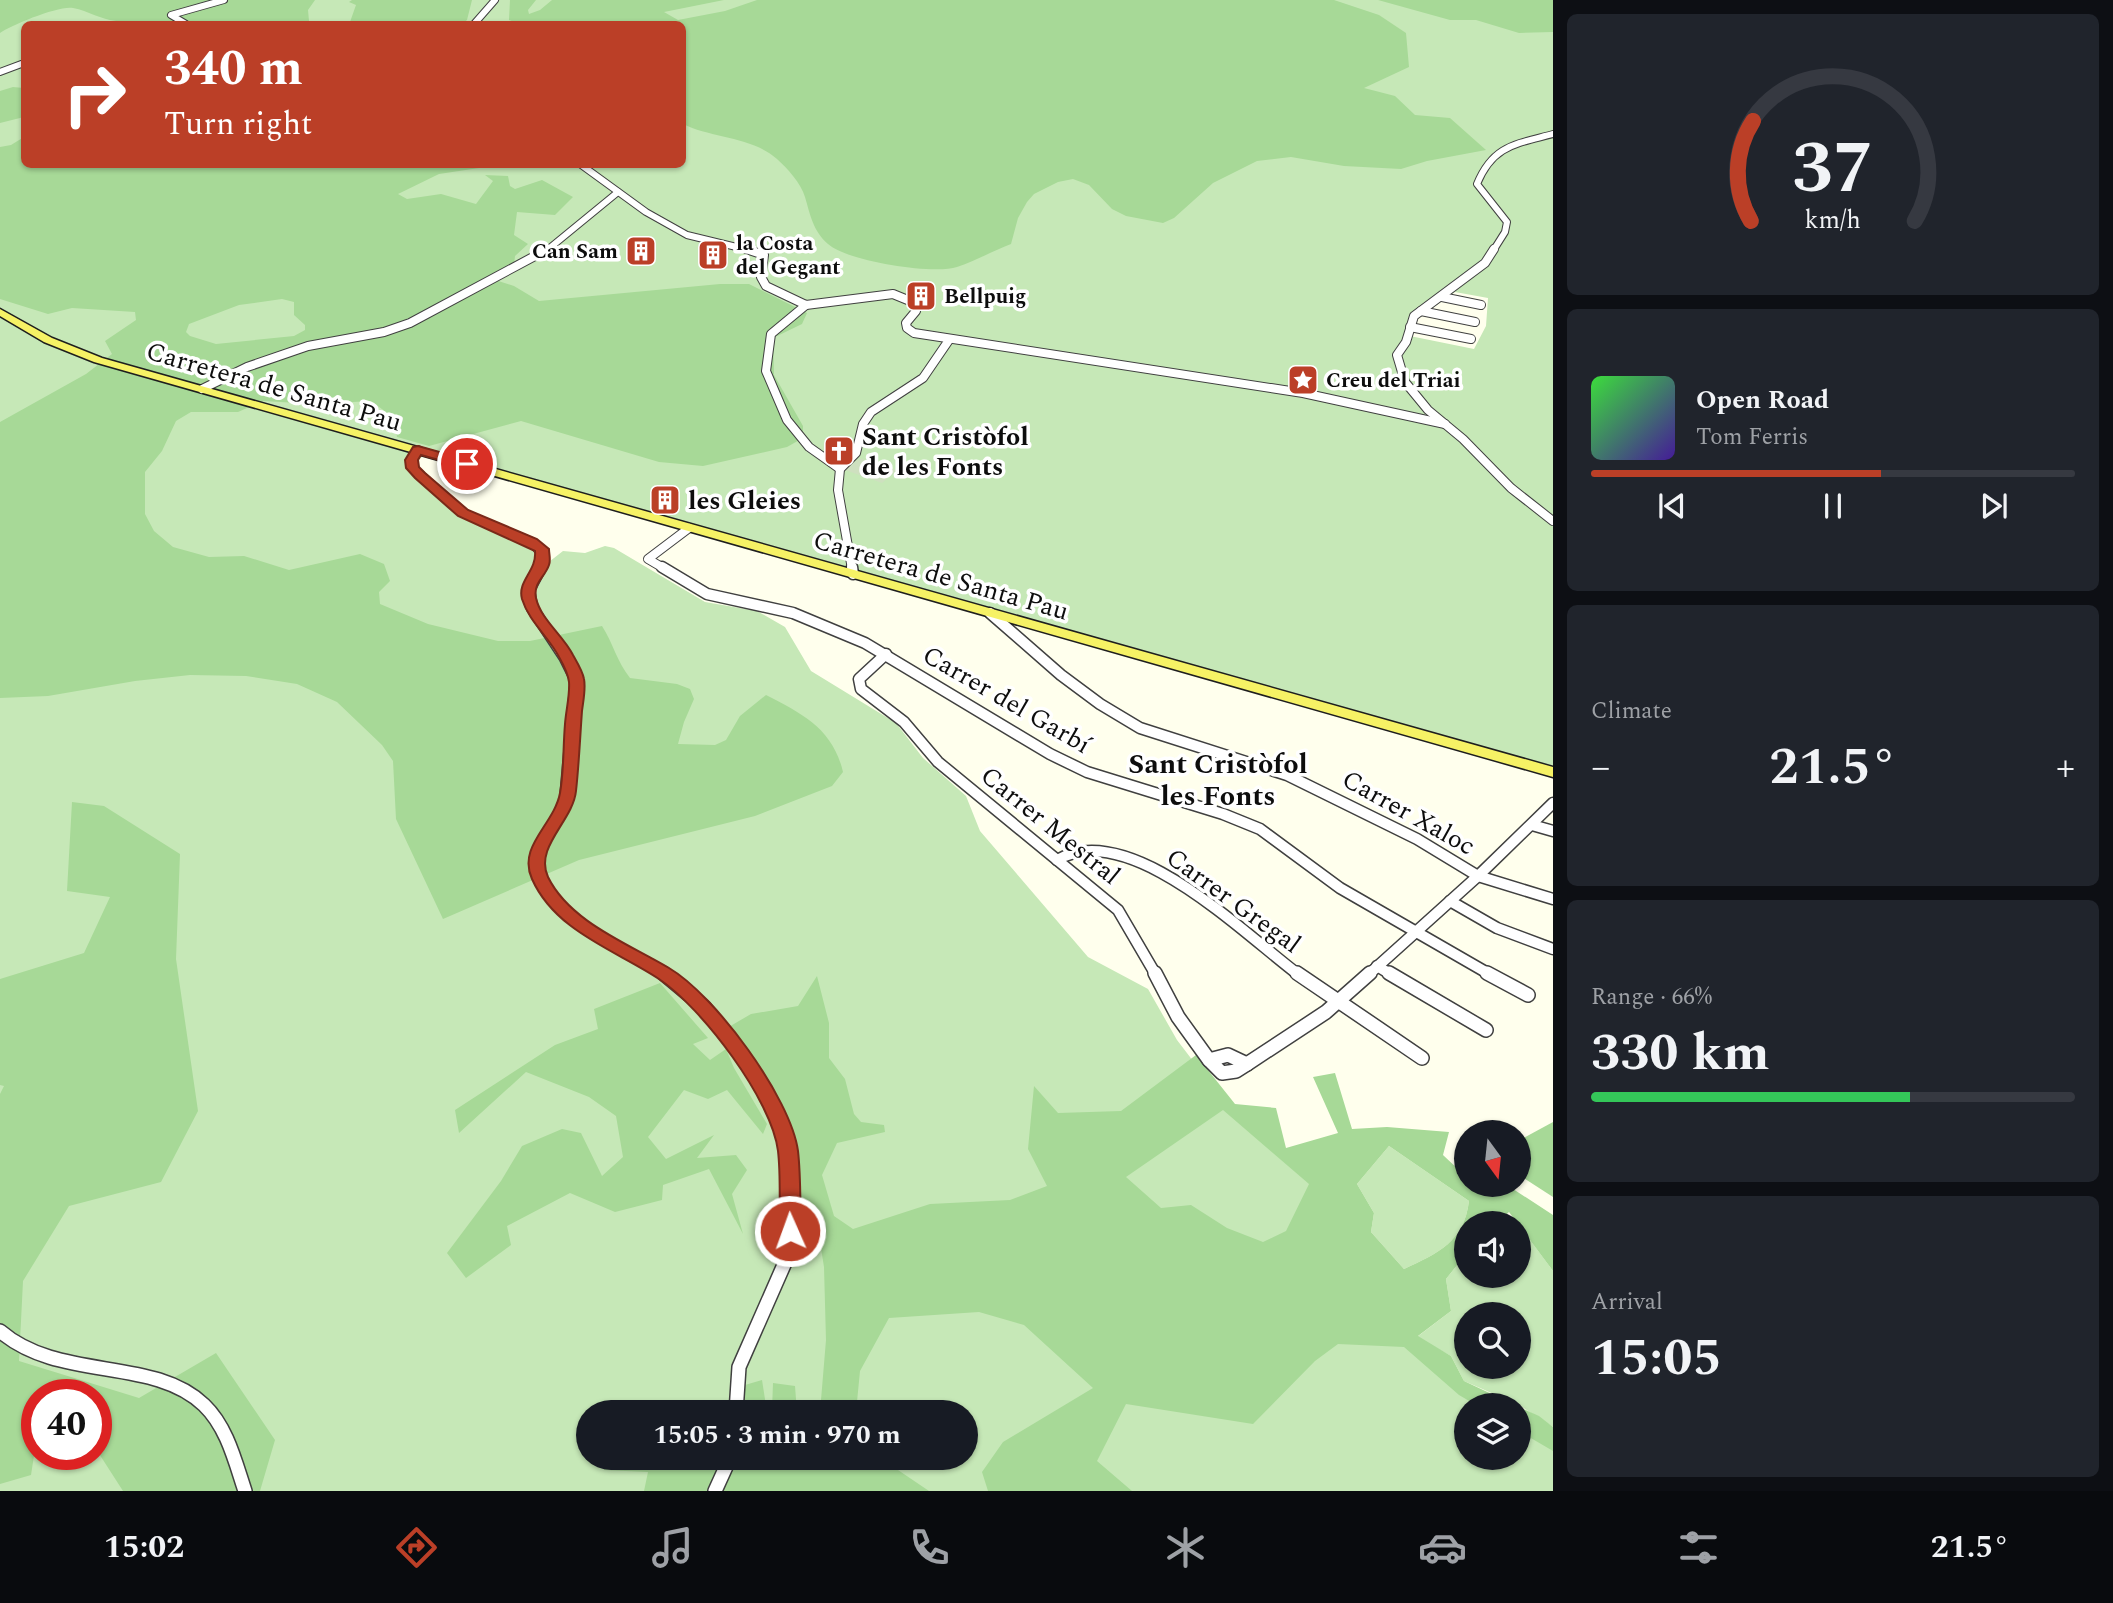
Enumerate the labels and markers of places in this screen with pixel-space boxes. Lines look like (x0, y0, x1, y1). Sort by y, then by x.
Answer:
place label: la Costa del Gegant (736, 228, 840, 284)
building icon: Can Sam (624, 234, 658, 268)
place label: Can Sam (532, 236, 618, 268)
building icon: la Costa del Gegant (696, 238, 730, 272)
building icon: Bellpuig (904, 279, 938, 313)
place label: Bellpuig (944, 281, 1026, 313)
place icon: Creu del Triai (1286, 363, 1320, 397)
place label: Creu del Triai (1326, 365, 1461, 397)
place label: Sant Cristòfol de les Fonts (862, 417, 1029, 487)
pin (437, 434, 497, 494)
church icon: Sant Cristòfol de les Fonts (822, 434, 856, 468)
place label: les Gleies (688, 481, 801, 521)
building icon: les Gleies (648, 483, 682, 517)

